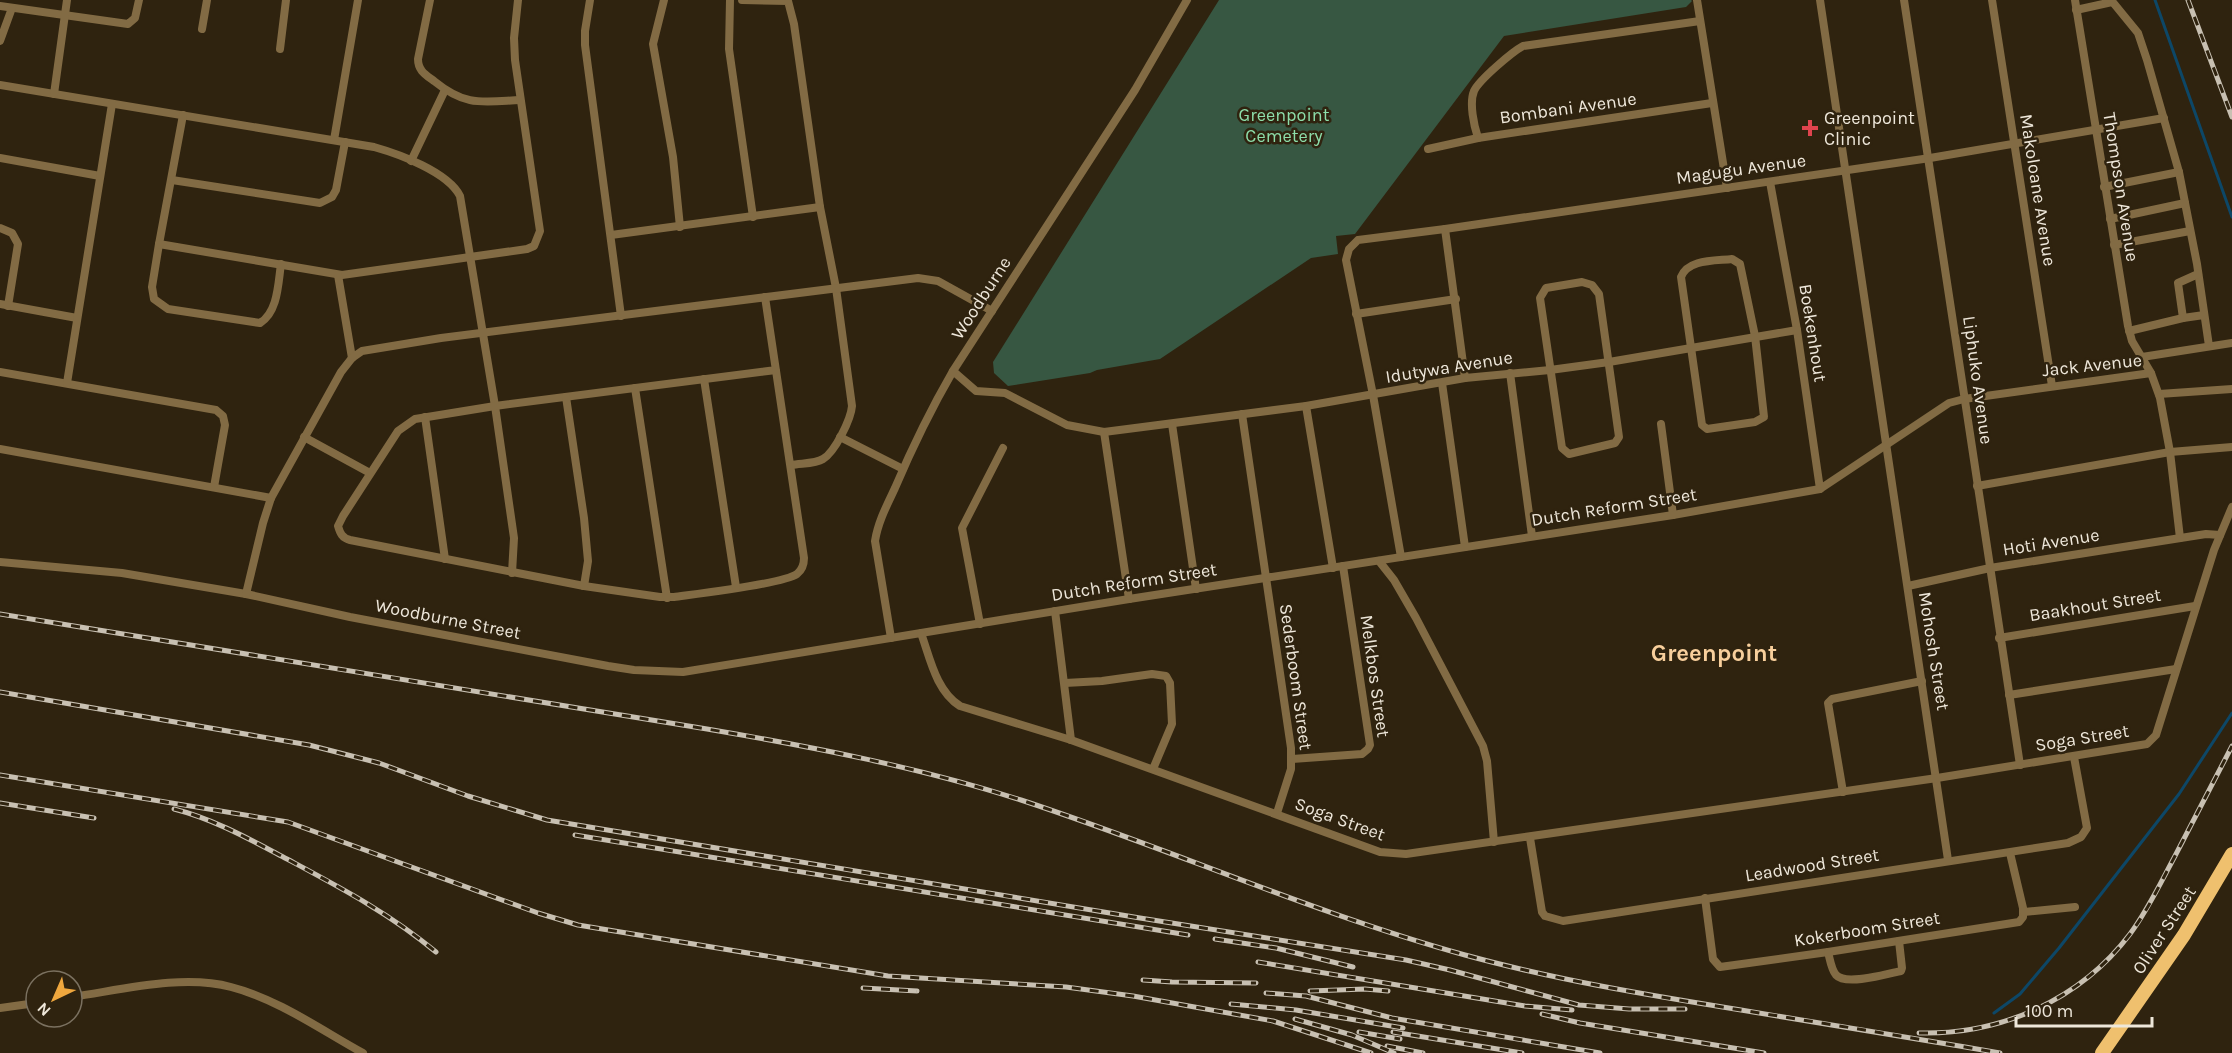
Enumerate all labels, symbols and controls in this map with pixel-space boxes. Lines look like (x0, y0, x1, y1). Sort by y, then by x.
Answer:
street label: Bombani Avenue (1498, 87, 1638, 129)
park label: Greenpoint Cemetery (1239, 104, 1330, 147)
place label: Greenpoint Clinic (1824, 107, 1915, 150)
street label: Thompson Avenue (2098, 111, 2144, 263)
street label: Makoloane Avenue (2015, 112, 2061, 268)
marker: Greenpoint Clinic (1801, 119, 1819, 137)
street label: Magugu Avenue (1675, 149, 1807, 189)
street label: Woodburne (946, 253, 1016, 343)
street label: Boekenhout (1794, 282, 1832, 384)
street label: Liphuko Avenue (1958, 314, 1998, 446)
street label: Idutywa Avenue (1384, 346, 1514, 388)
street label: Jack Avenue (2041, 349, 2143, 381)
street label: Dutch Reform Street (1530, 483, 1699, 531)
street label: Hoti Avenue (2001, 524, 2101, 560)
street label: Dutch Reform Street (1050, 558, 1219, 606)
street label: Baakhout Street (2027, 584, 2163, 626)
street label: Mohosh Street (1914, 590, 1954, 712)
street label: Woodburne Street (373, 594, 523, 644)
street label: Sederboom Street (1275, 602, 1317, 752)
street label: Melkbos Street (1356, 613, 1395, 739)
district label: Greenpoint (1651, 639, 1777, 667)
street label: Soga Street (2034, 720, 2131, 756)
street label: Soga Street (1292, 793, 1388, 846)
street label: Leadwood Street (1743, 844, 1881, 886)
street label: Oliver Street (2127, 882, 2201, 978)
street label: Kokerboom Street (1792, 907, 1942, 951)
north arrow (24, 969, 84, 1029)
scale bar (2016, 990, 2152, 1028)
text: N (33, 999, 55, 1020)
text: 100 m (2025, 1000, 2073, 1022)

